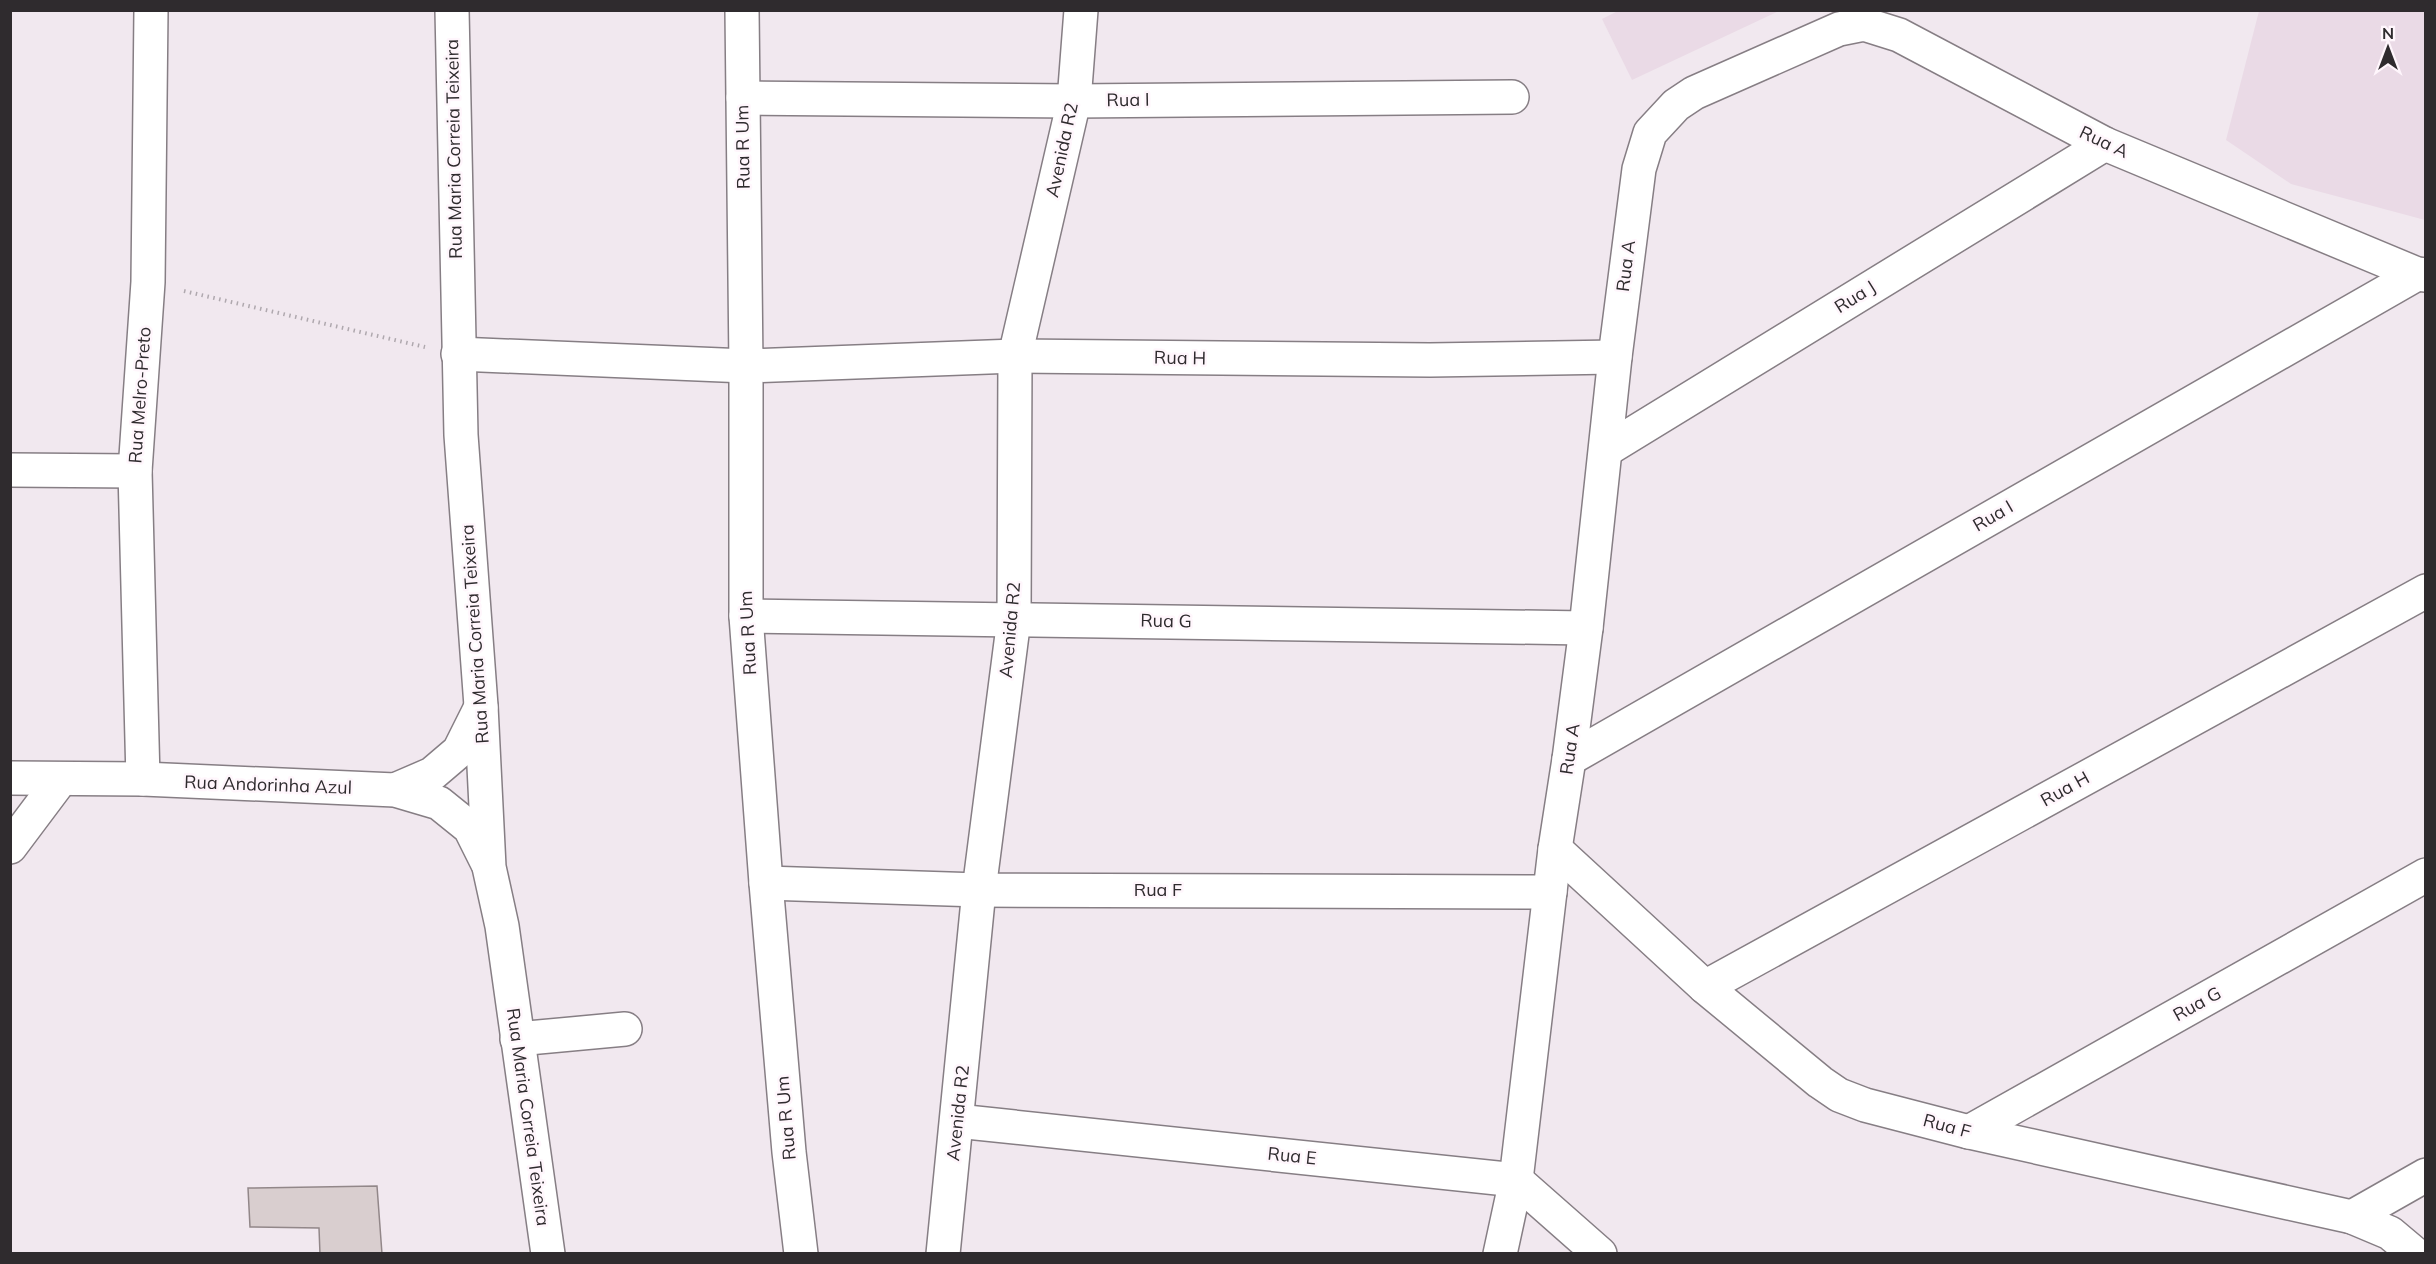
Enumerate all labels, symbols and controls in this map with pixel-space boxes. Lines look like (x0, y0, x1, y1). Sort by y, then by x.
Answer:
north arrow (2358, 18, 2418, 78)
text: N (2382, 23, 2394, 43)
street label: Rua Maria Correia Teixeira (440, 39, 467, 259)
street label: Rua I (1106, 88, 1150, 111)
street label: Avenida R2 (1040, 100, 1083, 199)
street label: Rua R Um (730, 105, 755, 189)
street label: Rua A (2076, 120, 2132, 163)
street label: Rua A (1611, 239, 1640, 293)
street label: Rua J (1830, 275, 1880, 318)
street label: Rua Melro-Preto (123, 326, 156, 464)
street label: Rua H (1154, 346, 1206, 369)
street label: Rua I (1968, 495, 2017, 536)
street label: Rua Maria Correia Teixeira (455, 524, 494, 744)
street label: Avenida R2 (994, 581, 1025, 679)
street label: Rua R Um (734, 590, 761, 676)
street label: Rua G (1140, 609, 1192, 632)
street label: Rua A (1555, 722, 1584, 776)
street label: Rua H (2036, 766, 2093, 811)
street label: Rua Andorinha Azul (184, 770, 352, 799)
street label: Rua F (1134, 878, 1182, 901)
street label: Rua G (2169, 981, 2225, 1026)
street label: Rua Maria Correia Teixeira (502, 1007, 555, 1227)
street label: Avenida R2 (941, 1064, 974, 1162)
street label: Rua R Um (770, 1075, 801, 1161)
street label: Rua F (1921, 1108, 1974, 1143)
street label: Rua E (1267, 1142, 1318, 1169)

